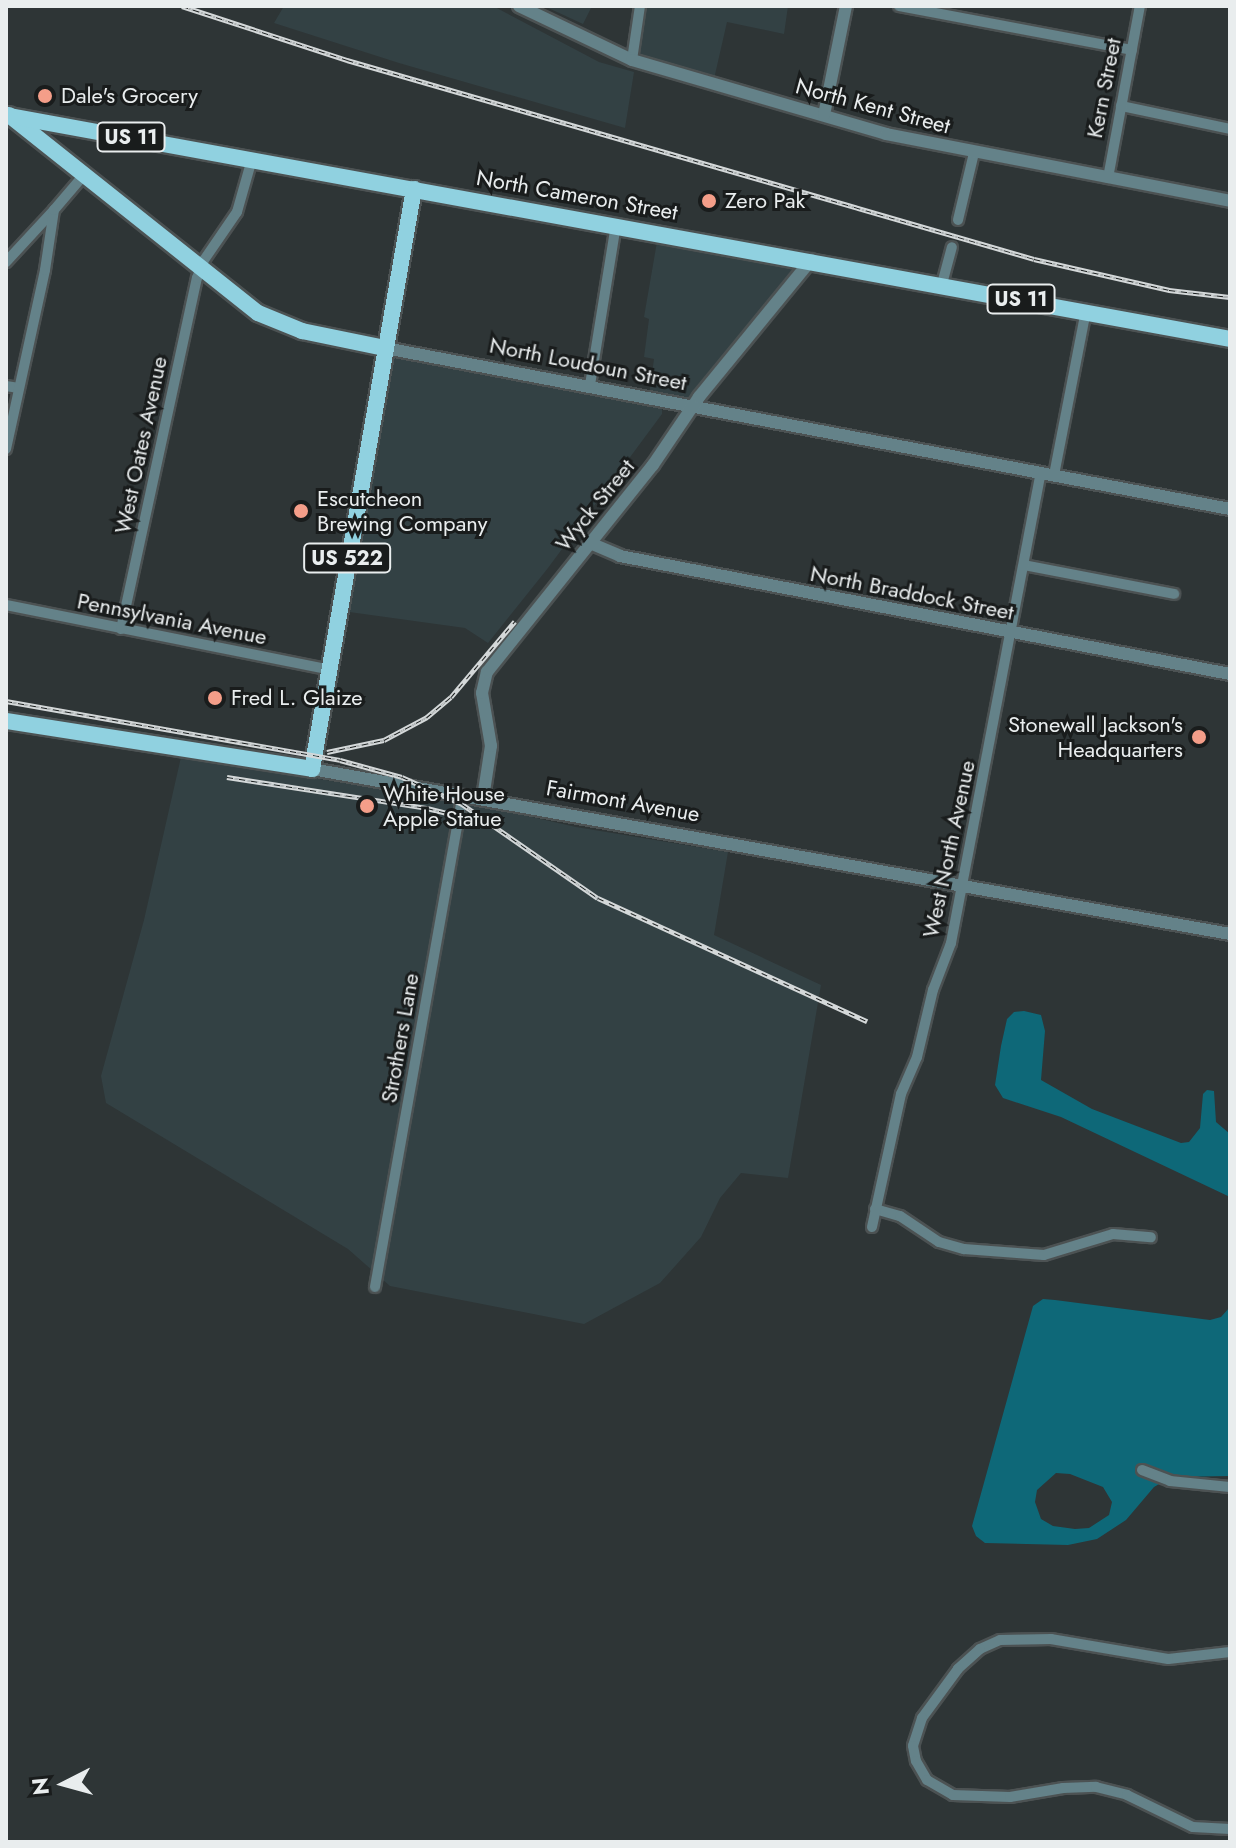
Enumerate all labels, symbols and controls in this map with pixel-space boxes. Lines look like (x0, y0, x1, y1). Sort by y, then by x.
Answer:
street label: Kern Street (1081, 36, 1127, 140)
street label: North Kent Street (793, 73, 953, 139)
place label: Dale's Grocery (61, 83, 198, 109)
marker: Dale's Grocery (36, 87, 54, 105)
road number: US 11 (95, 121, 167, 153)
street label: North Cameron Street (474, 164, 680, 226)
place label: Zero Pak (725, 188, 805, 214)
marker: Zero Pak (700, 192, 718, 210)
road number: US 11 (985, 283, 1057, 315)
street label: North Loudoun Street (487, 332, 689, 396)
street label: West Oates Avenue (109, 354, 173, 536)
street label: Wyck Street (550, 454, 640, 556)
place label: Escutcheon Brewing Company (317, 485, 487, 536)
marker: Escutcheon Brewing Company (292, 502, 310, 520)
road number: US 522 (303, 542, 391, 574)
street label: North Braddock Street (808, 560, 1016, 626)
street label: Pennsylvania Avenue (75, 588, 269, 650)
place label: Fred L. Glaize (231, 685, 363, 711)
marker: Fred L. Glaize (206, 689, 224, 707)
place label: Stonewall Jackson's Headquarters (1008, 711, 1183, 762)
marker: Stonewall Jackson's Headquarters (1190, 728, 1208, 746)
street label: West North Avenue (917, 758, 981, 940)
street label: Fairmont Avenue (544, 775, 702, 827)
place label: White House Apple Statue (383, 780, 505, 832)
marker: White House Apple Statue (358, 797, 376, 815)
street label: Strothers Lane (376, 971, 424, 1105)
north arrow (24, 1744, 104, 1824)
text: N (23, 1776, 57, 1797)

